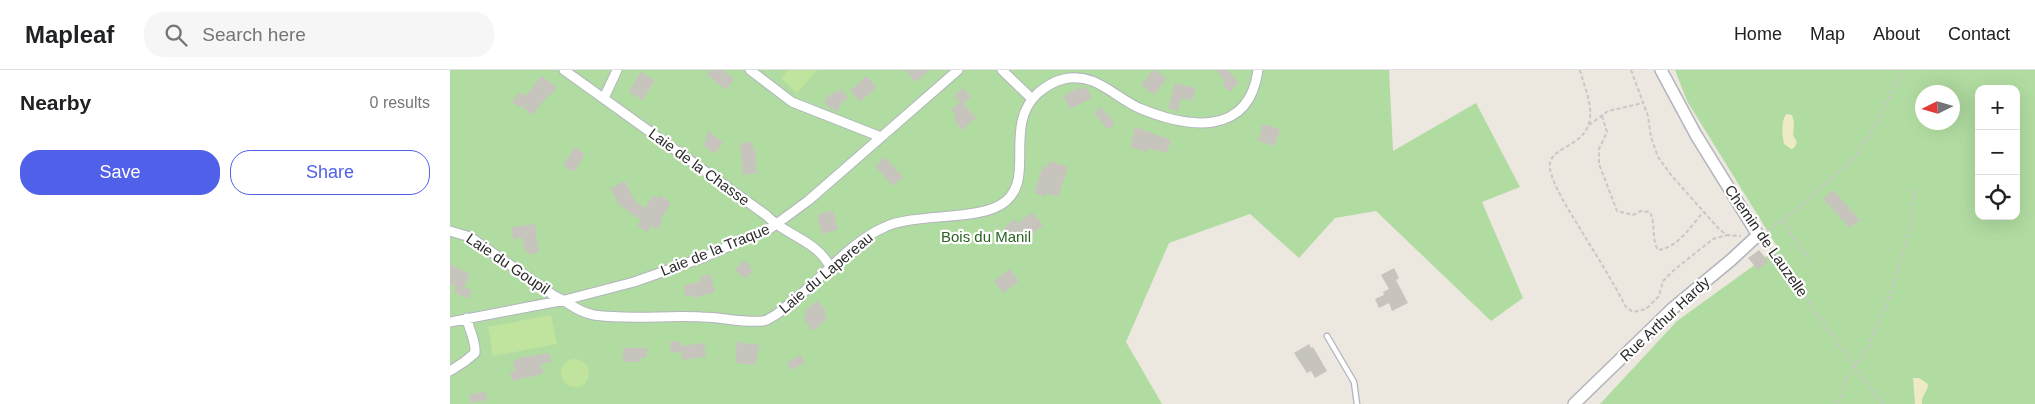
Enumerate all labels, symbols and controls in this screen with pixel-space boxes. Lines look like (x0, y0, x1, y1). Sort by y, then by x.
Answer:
search box (144, 12, 494, 57)
text: Mapleaf (25, 21, 114, 48)
icon: search (162, 21, 190, 49)
text: Search here (202, 24, 306, 45)
text: Home (1734, 24, 1782, 44)
text: Map (1810, 24, 1845, 44)
text: About (1873, 24, 1920, 44)
text: Contact (1948, 24, 2010, 44)
north arrow (1915, 85, 1960, 130)
map controls (1975, 85, 2020, 220)
button: + (1975, 85, 2020, 130)
text: Nearby (20, 91, 91, 114)
text: 0 results (370, 94, 430, 111)
street label: Laie de la Chasse (646, 124, 753, 209)
button: − (1975, 130, 2020, 175)
button: Save (20, 150, 220, 195)
button: Share (230, 150, 430, 195)
button: locate (1975, 175, 2020, 220)
street label: Chemin de Lauzelle (1721, 182, 1811, 300)
street label: Laie de la Traque (658, 220, 772, 279)
park label: Bois du Manil (941, 228, 1031, 245)
street label: Laie du Goupil (463, 229, 553, 298)
street label: Laie du Lapereau (775, 229, 876, 317)
street label: Rue Arthur Hardy (1616, 273, 1713, 364)

